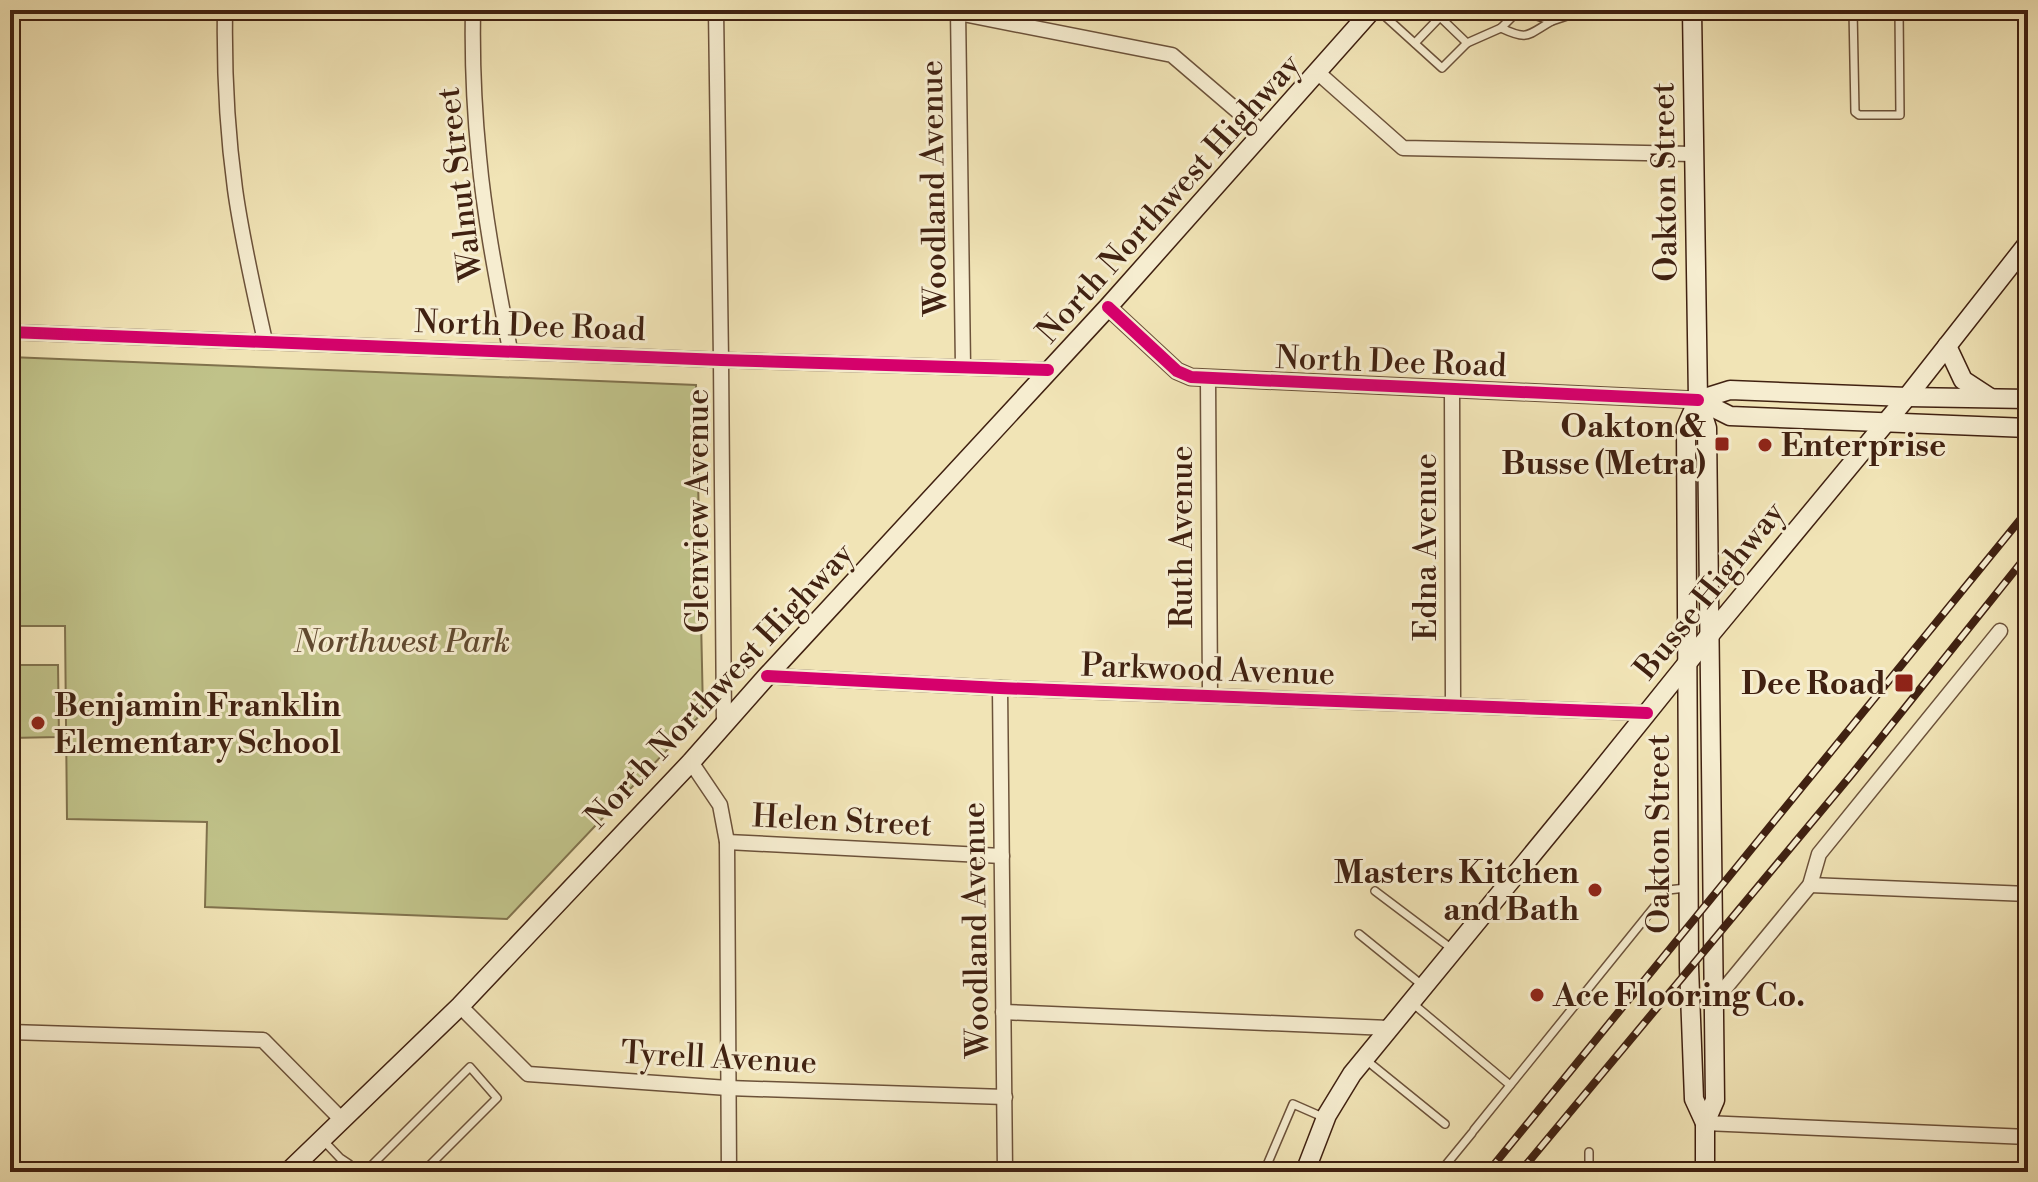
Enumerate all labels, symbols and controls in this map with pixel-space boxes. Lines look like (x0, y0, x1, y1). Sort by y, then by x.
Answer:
street label: North Northwest Highway (1028, 45, 1310, 352)
street label: Woodland Avenue (912, 60, 956, 317)
street label: Oakton Street (1643, 82, 1687, 282)
street label: Walnut Street (428, 85, 492, 284)
street label: North Dee Road (414, 302, 646, 350)
street label: North Dee Road (1275, 338, 1507, 386)
street label: Glenview Avenue (678, 389, 718, 633)
place label: Oakton & Busse (Metra) (1501, 407, 1706, 484)
place label: Enterprise (1781, 426, 1946, 466)
marker: Oakton & Busse (Metra) (1713, 435, 1731, 453)
marker: Enterprise (1756, 436, 1774, 454)
street label: Ruth Avenue (1162, 445, 1202, 629)
street label: Edna Avenue (1406, 453, 1446, 641)
street label: Busse Highway (1625, 493, 1794, 688)
street label: North Northwest Highway (577, 534, 863, 837)
park label: Northwest Park (293, 622, 510, 662)
street label: Parkwood Avenue (1080, 646, 1336, 694)
place label: Dee Road (1741, 664, 1886, 704)
marker: Dee Road (1893, 672, 1915, 694)
place label: Benjamin Franklin Elementary School (54, 686, 341, 763)
marker: Benjamin Franklin Elementary School (29, 714, 47, 732)
street label: Oakton Street (1639, 734, 1679, 934)
street label: Helen Street (751, 796, 933, 846)
street label: Woodland Avenue (954, 802, 998, 1059)
place label: Masters Kitchen and Bath (1334, 853, 1579, 930)
marker: Masters Kitchen and Bath (1586, 881, 1604, 899)
place label: Ace Flooring Co. (1552, 976, 1805, 1016)
marker: Ace Flooring Co. (1528, 986, 1546, 1004)
street label: Tyrell Avenue (620, 1033, 818, 1083)

